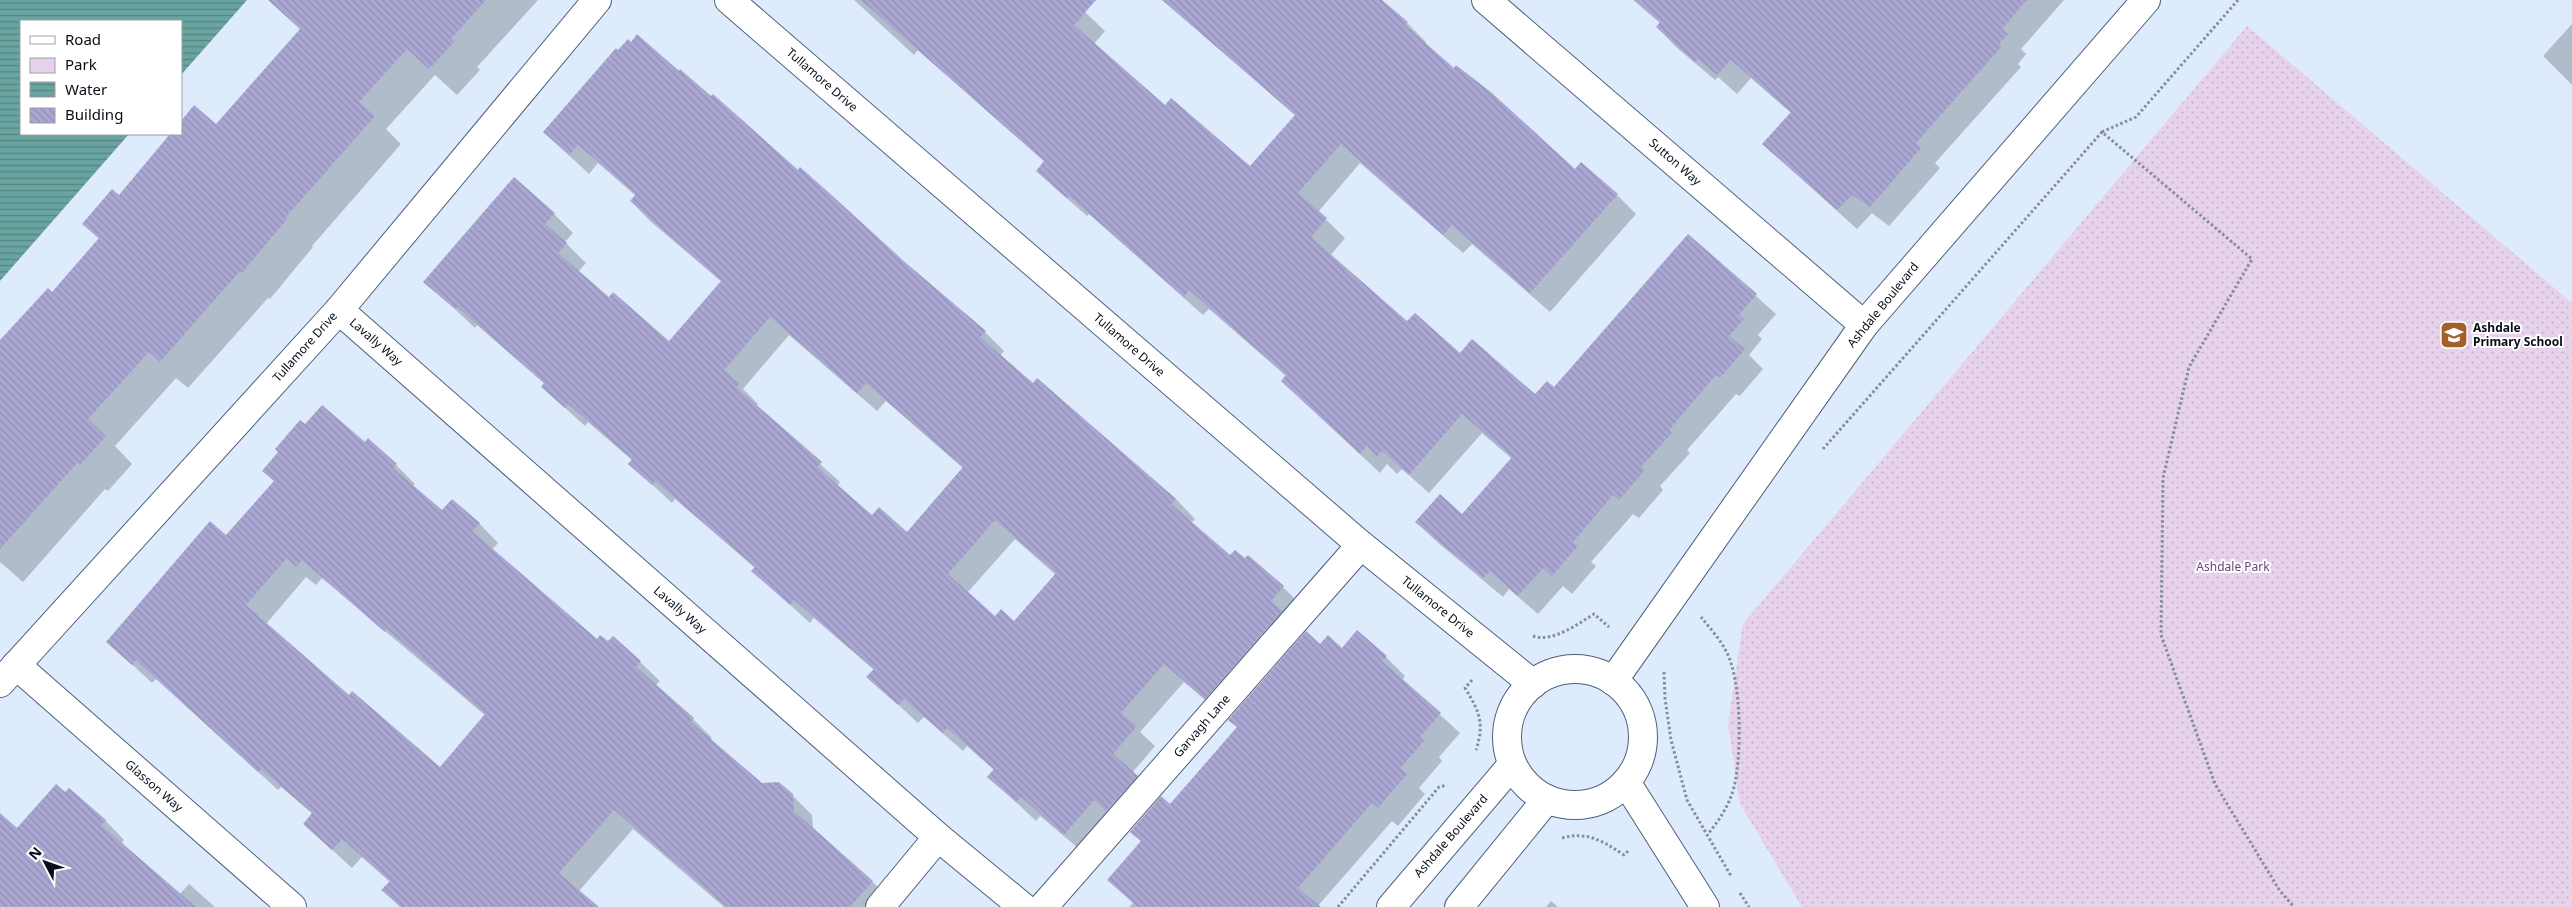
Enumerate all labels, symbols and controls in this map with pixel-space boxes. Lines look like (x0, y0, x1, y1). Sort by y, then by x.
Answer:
legend (20, 20, 182, 135)
text: Road (65, 29, 101, 49)
street label: Tullamore Drive (783, 44, 862, 115)
text: Park (65, 54, 97, 74)
text: Water (65, 79, 107, 99)
text: Building (65, 104, 123, 124)
street label: Sutton Way (1646, 134, 1706, 190)
street label: Ashdale Boulevard (1843, 259, 1922, 351)
street label: Tullamore Drive (268, 308, 341, 385)
street label: Tullamore Drive (1090, 309, 1169, 380)
street label: Lavally Way (346, 314, 407, 370)
place label: Ashdale Primary School (2473, 319, 2563, 350)
school or university icon: Ashdale Primary School (2439, 320, 2469, 350)
park label: Ashdale Park (2196, 558, 2270, 575)
street label: Tullamore Drive (1398, 572, 1478, 641)
street label: Lavally Way (650, 582, 711, 638)
street label: Garvagh Lane (1169, 690, 1234, 761)
street label: Glasson Way (122, 756, 188, 816)
street label: Ashdale Boulevard (1410, 790, 1491, 881)
north arrow (20, 837, 70, 887)
text: N (24, 843, 46, 864)

